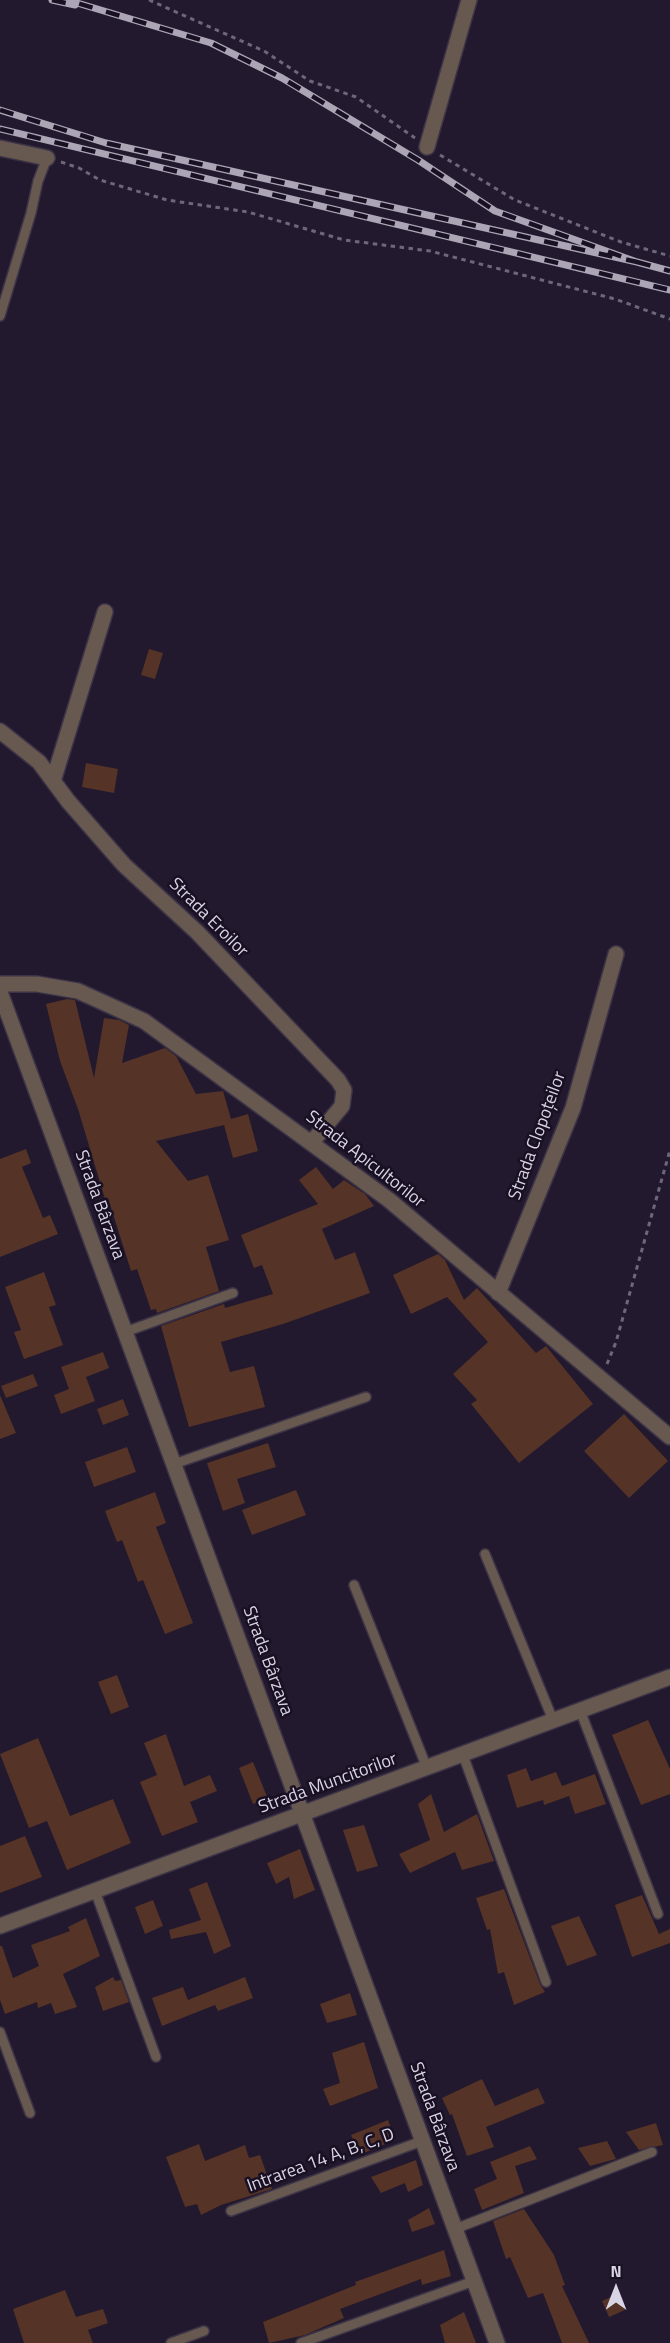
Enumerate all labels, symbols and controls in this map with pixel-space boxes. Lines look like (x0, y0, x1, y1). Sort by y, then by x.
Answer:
street label: Strada Eroilor (164, 874, 252, 962)
street label: Strada Clopoțeilor (505, 1069, 571, 1203)
street label: Strada Apicultorilor (301, 1107, 429, 1213)
street label: Strada Bârzava (69, 1147, 129, 1263)
street label: Strada Bârzava (237, 1603, 297, 1719)
street label: Strada Muncitorilor (256, 1749, 400, 1819)
street label: Strada Bârzava (404, 2059, 464, 2175)
street label: Intrarea 14 A, B, C, D (244, 2124, 398, 2198)
north arrow (586, 2259, 646, 2319)
text: N (610, 2259, 622, 2283)

